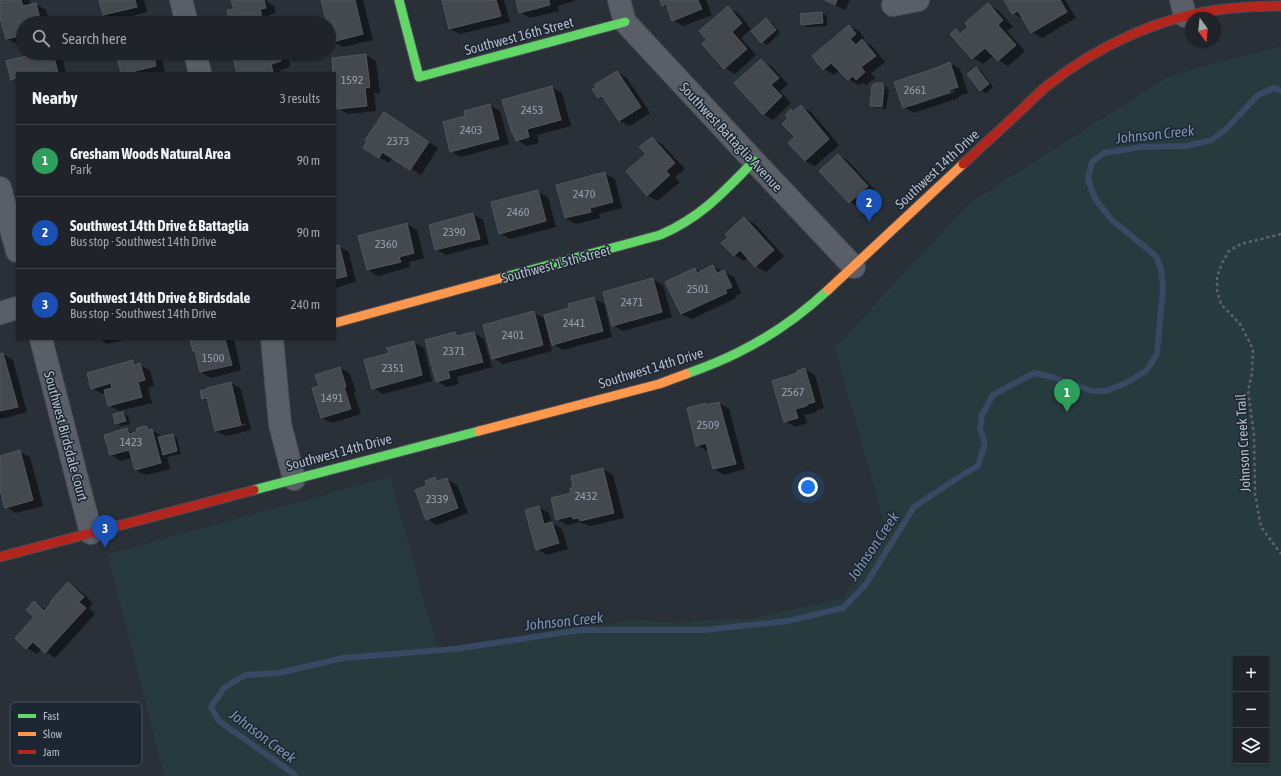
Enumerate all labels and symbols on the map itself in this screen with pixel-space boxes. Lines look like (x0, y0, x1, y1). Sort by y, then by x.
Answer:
north arrow (1185, 12, 1221, 48)
street label: Southwest 16th Street (463, 14, 575, 58)
house number: 1592 (341, 73, 363, 87)
street label: Southwest Battaglia Avenue (676, 79, 786, 195)
house number: 2661 (904, 83, 927, 97)
house number: 2453 (521, 103, 543, 117)
water label: Johnson Creek (1114, 121, 1195, 147)
house number: 2403 (460, 123, 482, 137)
street label: Southwest 14th Drive (892, 126, 982, 212)
house number: 2373 (387, 134, 409, 148)
house number: 2470 (573, 187, 596, 201)
pin: 2 (856, 189, 882, 222)
house number: 2460 (507, 205, 530, 219)
house number: 2390 (443, 225, 466, 239)
house number: 2360 (375, 237, 398, 251)
street label: Southwest 15th Street (500, 242, 612, 286)
house number: 2501 (687, 282, 710, 296)
house number: 2471 (621, 295, 644, 309)
house number: 2441 (563, 316, 586, 330)
house number: 2401 (502, 328, 525, 342)
house number: 2371 (443, 344, 466, 358)
street label: Southwest 14th Drive (597, 344, 705, 392)
house number: 1500 (202, 351, 225, 365)
house number: 2351 (382, 361, 405, 375)
street label: Southwest Birdsdale Court (41, 369, 91, 503)
pin: 1 (1054, 379, 1080, 412)
house number: 2567 (782, 385, 805, 399)
house number: 1491 (321, 391, 344, 405)
street label: Johnson Creek Trail (1232, 393, 1254, 493)
house number: 2509 (697, 418, 720, 432)
street label: Southwest 14th Drive (284, 430, 394, 474)
house number: 1423 (120, 435, 142, 449)
your location (798, 477, 818, 497)
house number: 2432 (575, 489, 597, 503)
house number: 2339 (426, 492, 449, 506)
water label: Johnson Creek (843, 508, 902, 584)
pin: 3 (92, 515, 118, 548)
water label: Johnson Creek (523, 608, 604, 634)
legend (10, 702, 142, 766)
water label: Johnson Creek (226, 705, 300, 767)
text: Fast (43, 710, 59, 722)
text: Slow (43, 728, 62, 740)
text: Jam (43, 746, 60, 758)

